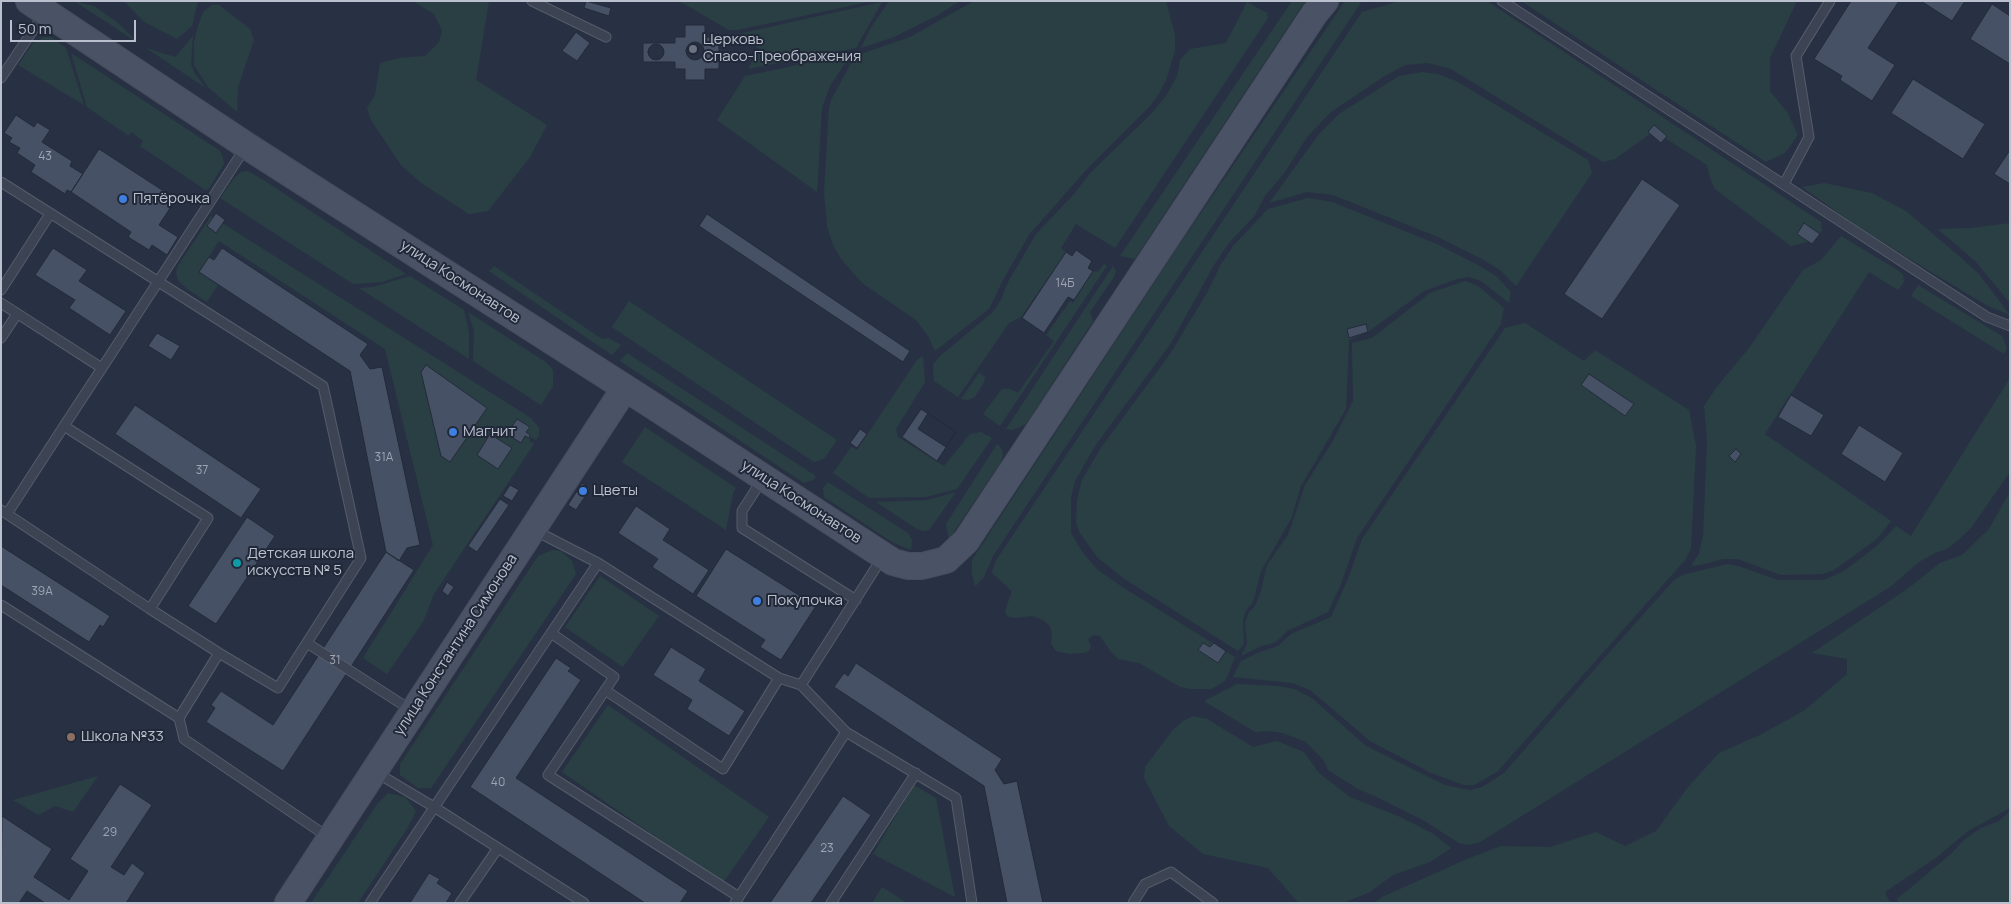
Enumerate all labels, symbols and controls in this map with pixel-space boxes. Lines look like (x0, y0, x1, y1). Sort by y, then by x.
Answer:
scale bar (12, 10, 139, 42)
text: 50 m (18, 18, 52, 39)
place label: Церковь Спасо-Преображения (703, 31, 861, 66)
marker: Церковь Спасо-Преображения (687, 43, 699, 55)
house number: 43 (38, 150, 52, 164)
place label: Пятёрочка (133, 190, 210, 208)
marker: Пятёрочка (117, 193, 129, 205)
street label: улица Космонавтов (397, 236, 523, 328)
house number: 14Б (1055, 277, 1075, 291)
place label: Магнит (463, 423, 516, 441)
marker: Магнит (447, 426, 459, 438)
house number: 31А (375, 451, 393, 465)
street label: улица Космонавтов (738, 456, 864, 548)
house number: 37 (196, 464, 208, 478)
place label: Цветы (593, 482, 638, 500)
marker: Цветы (577, 485, 589, 497)
place label: Детская школа искусств № 5 (247, 545, 354, 580)
street label: улица Константина Симонова (390, 551, 522, 739)
marker: Детская школа искусств № 5 (231, 557, 243, 569)
house number: 39А (31, 585, 53, 599)
place label: Покупочка (767, 592, 843, 610)
marker: Покупочка (751, 595, 763, 607)
house number: 31 (329, 654, 341, 668)
place label: Школа №33 (81, 728, 164, 746)
marker: Школа №33 (65, 731, 77, 743)
house number: 40 (491, 776, 505, 790)
house number: 29 (103, 826, 117, 840)
house number: 23 (820, 842, 834, 856)

